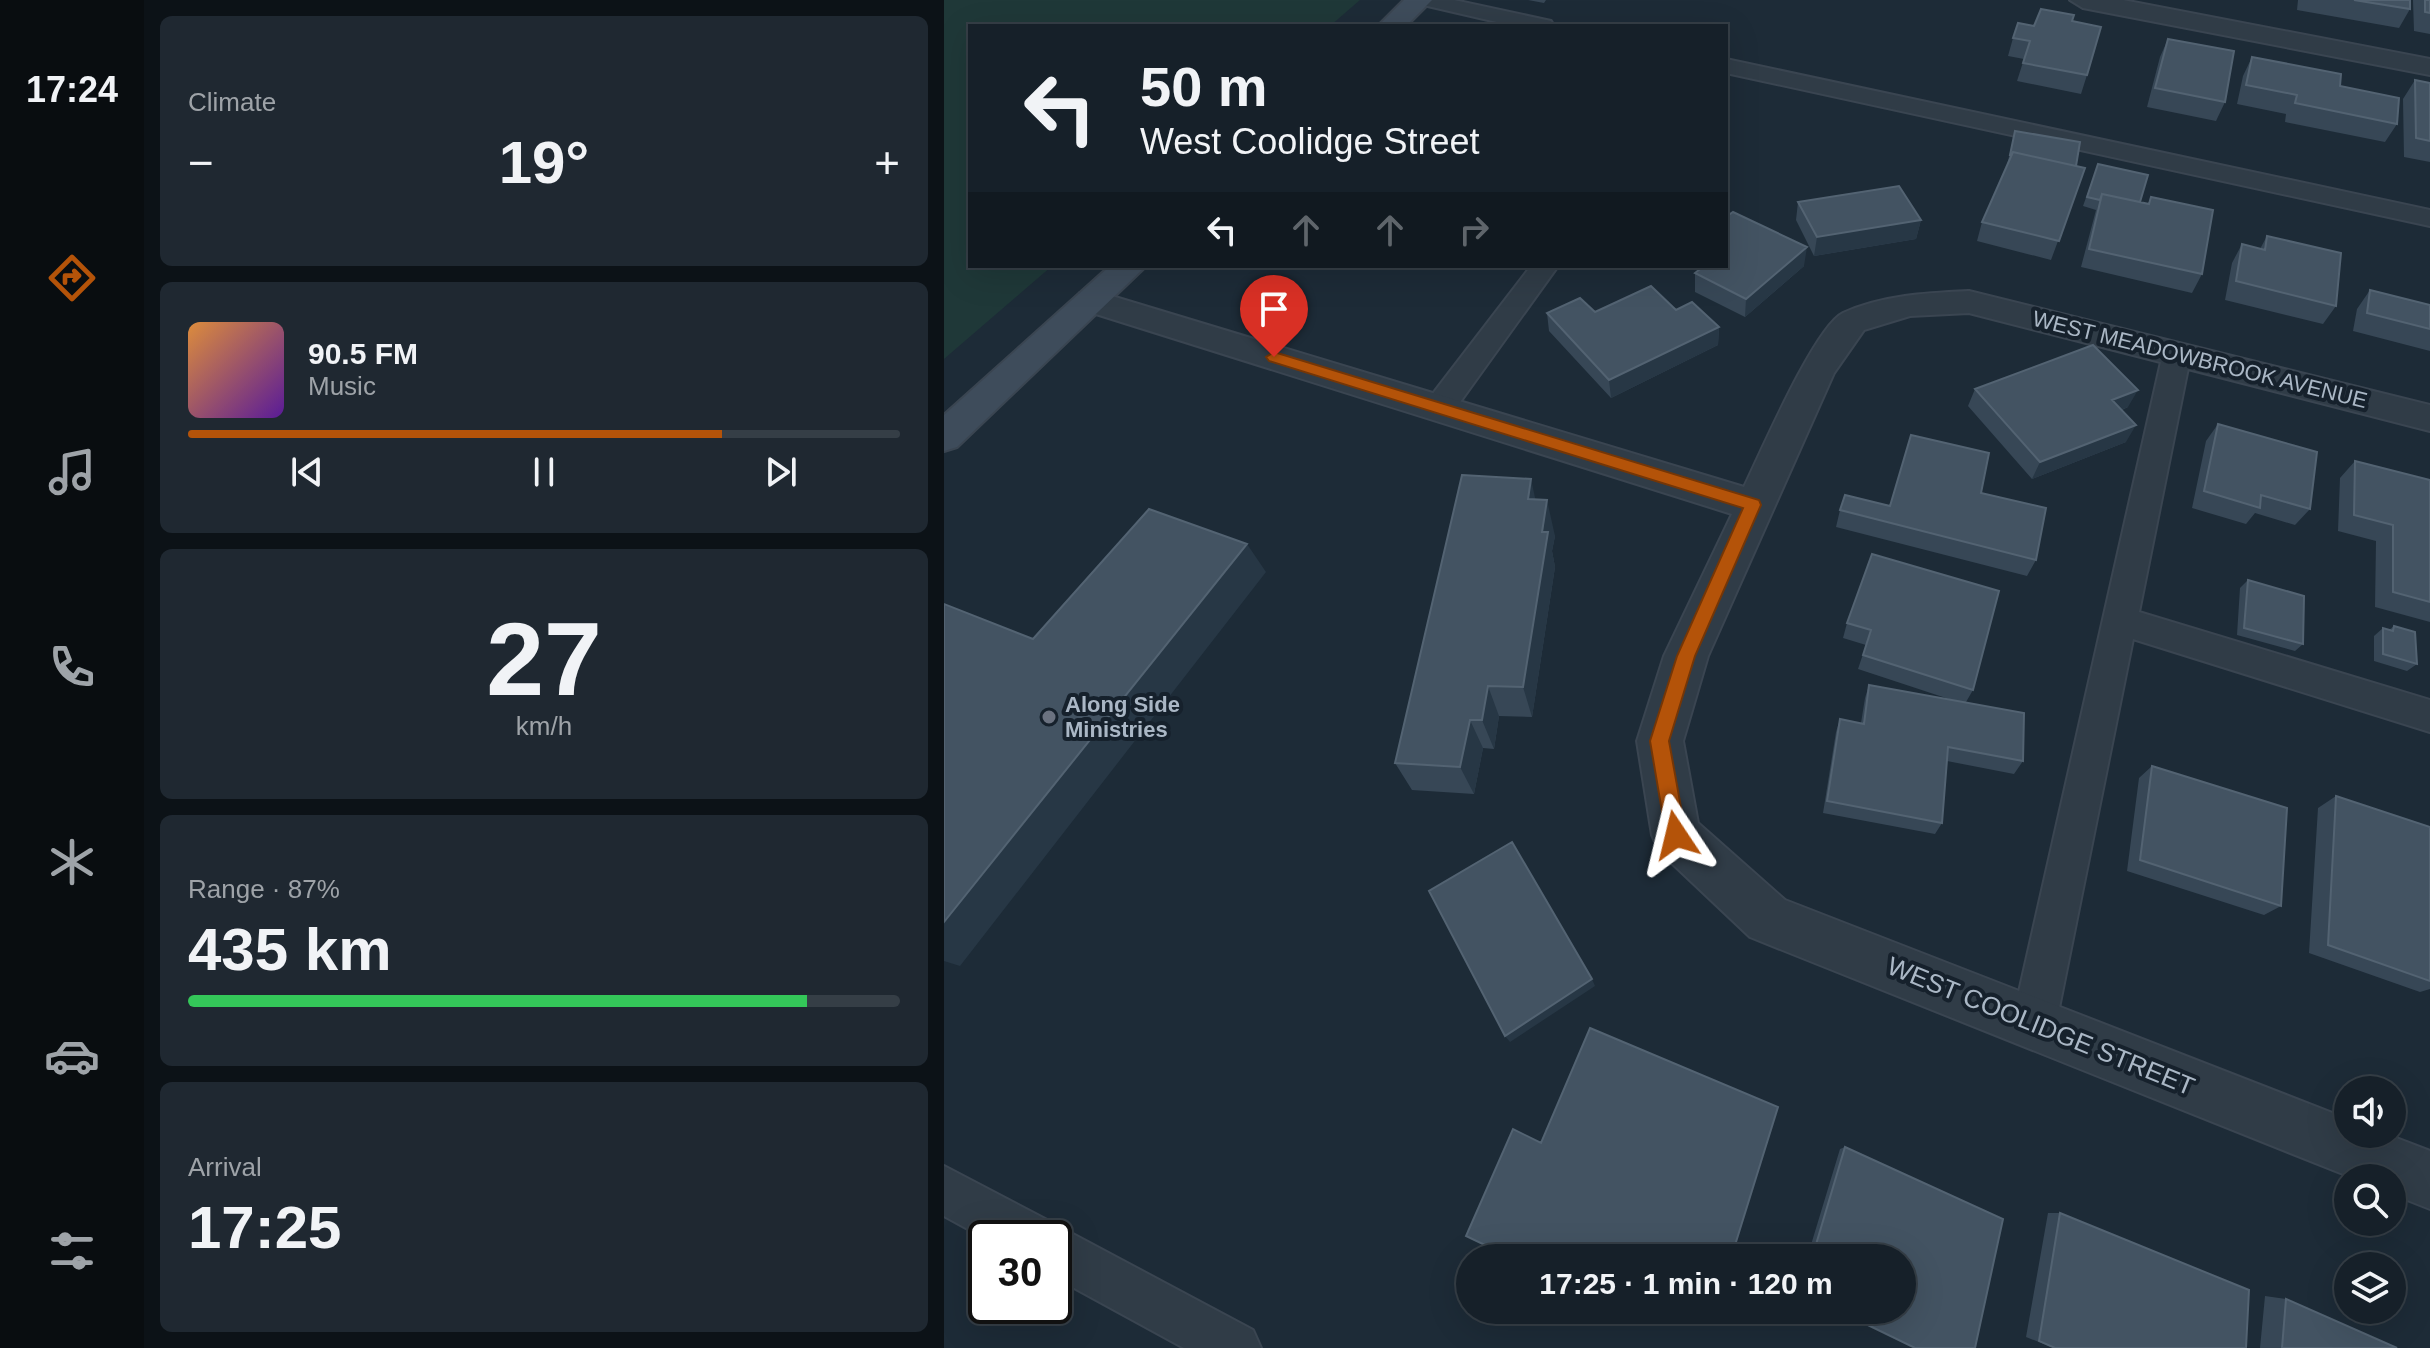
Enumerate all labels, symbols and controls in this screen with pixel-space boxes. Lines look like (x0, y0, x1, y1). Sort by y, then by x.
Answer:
text: 50 m (1140, 55, 1268, 118)
icon: left (1008, 56, 1112, 160)
text: 17:24 (26, 69, 118, 110)
text: Climate (188, 87, 276, 117)
text: West Coolidge Street (1140, 121, 1480, 162)
text: 19° (499, 129, 589, 196)
text: − (188, 138, 214, 187)
text: + (874, 138, 900, 187)
icon: left (1200, 208, 1244, 252)
icon: ahead (1284, 208, 1328, 252)
icon: ahead (1368, 208, 1412, 252)
icon: right (1452, 208, 1496, 252)
icon: directions (44, 250, 100, 306)
pin (1240, 275, 1308, 357)
icon: arrive (1252, 287, 1296, 331)
street label: WEST MEADOWBROOK AVENUE (2030, 306, 2370, 413)
text: 90.5 FM (308, 337, 418, 370)
text: Music (308, 371, 376, 401)
icon: music (44, 444, 100, 500)
icon: previous (285, 450, 329, 494)
icon: pause (522, 450, 566, 494)
icon: next (759, 450, 803, 494)
text: 27 (486, 601, 602, 717)
icon: phone (44, 639, 100, 695)
place label: Along Side Ministries (1065, 692, 1180, 742)
marker: Along Side Ministries (1040, 708, 1058, 726)
text: km/h (516, 711, 572, 741)
position arrow (1634, 793, 1718, 877)
icon: climate (44, 834, 100, 890)
text: Range · 87% (188, 874, 340, 904)
text: 435 km (188, 916, 392, 983)
street label: WEST COOLIDGE STREET (1883, 950, 2199, 1102)
icon: car (44, 1028, 100, 1084)
map controls (2334, 1076, 2406, 1324)
button: sound (2334, 1076, 2406, 1148)
text: Arrival (188, 1152, 262, 1182)
button: search (2334, 1164, 2406, 1236)
text: 17:25 (188, 1194, 341, 1261)
speed limit sign: 30 (968, 1220, 1072, 1324)
icon: filters (44, 1223, 100, 1279)
button: layers (2334, 1252, 2406, 1324)
text: 17:25 · 1 min · 120 m (1539, 1267, 1833, 1300)

